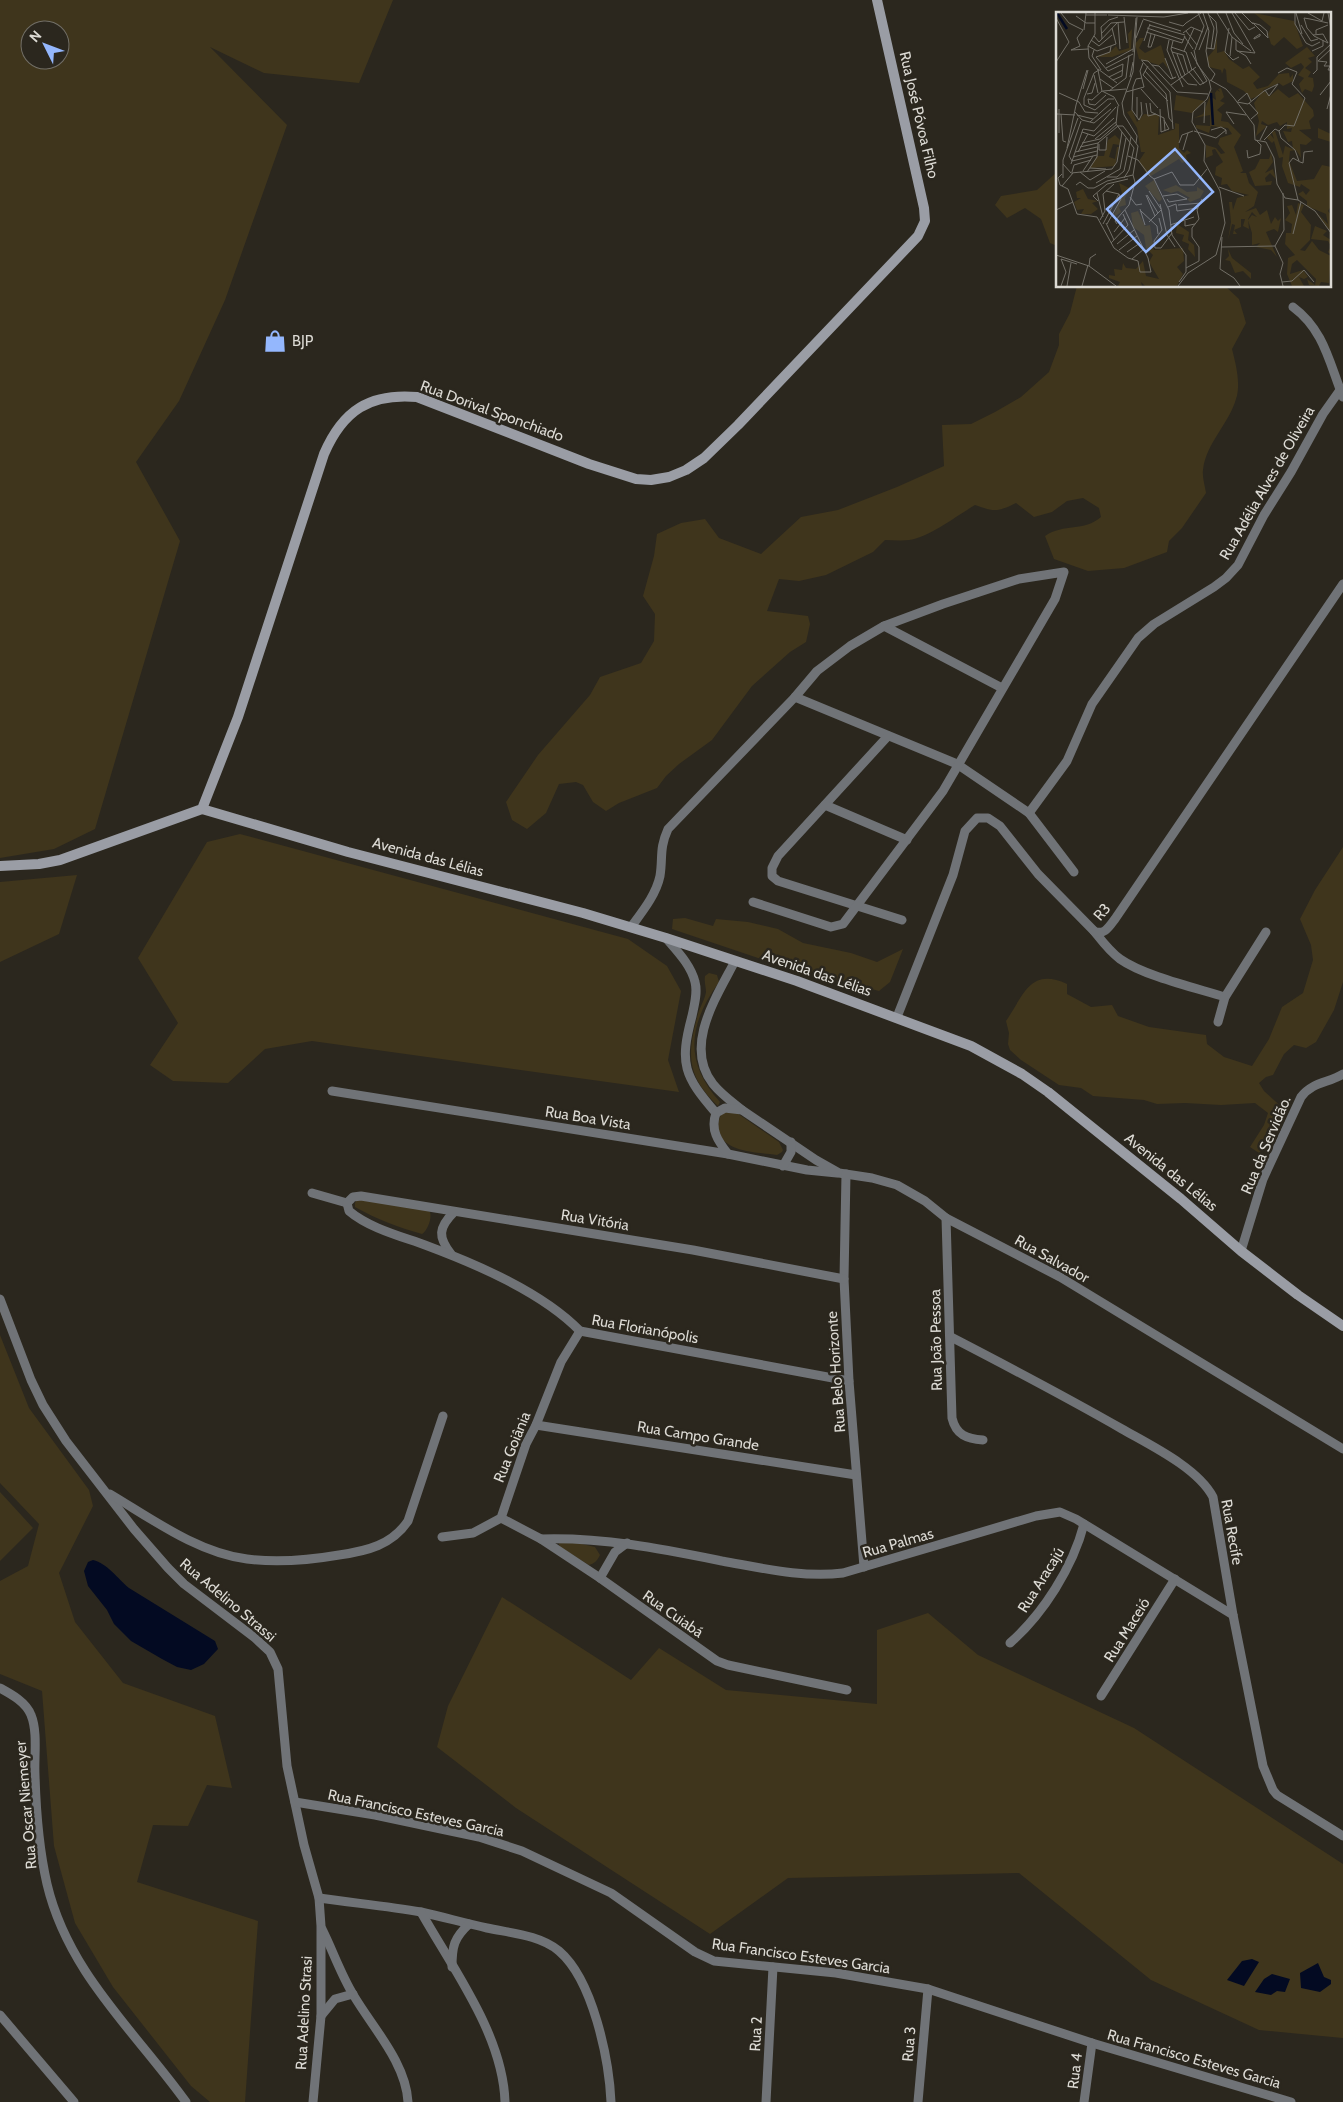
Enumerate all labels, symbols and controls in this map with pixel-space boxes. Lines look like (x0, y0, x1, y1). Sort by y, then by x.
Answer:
inset map (1056, 12, 1330, 288)
north arrow (20, 20, 70, 70)
text: N (25, 27, 45, 46)
street label: Rua José Póvoa Filho (896, 50, 942, 180)
shop icon: BJP (262, 328, 288, 354)
place label: BJP (292, 332, 314, 350)
street label: Rua Dorival Sponchiado (418, 377, 566, 445)
street label: Rua Adélia Alves de Oliveira (1216, 402, 1319, 563)
street label: Avenida das Lélias (370, 834, 486, 880)
street label: R3 (1090, 900, 1114, 924)
street label: Avenida das Lélias (760, 946, 874, 1000)
street label: Rua da Servidão. (1237, 1093, 1295, 1197)
street label: Rua Boa Vista (544, 1102, 633, 1134)
street label: Avenida das Lélias (1121, 1129, 1221, 1215)
street label: Rua Vitória (560, 1206, 631, 1234)
street label: Rua Salvador (1012, 1231, 1093, 1287)
street label: Rua João Pessoa (926, 1288, 946, 1391)
street label: Rua Belo Horizonte (823, 1310, 849, 1433)
street label: Rua Florianópolis (590, 1311, 700, 1347)
street label: Rua Goiânia (490, 1408, 535, 1485)
street label: Rua Campo Grande (636, 1417, 761, 1455)
street label: Rua Recife (1217, 1498, 1247, 1566)
street label: Rua Palmas (860, 1524, 936, 1562)
street label: Rua Aracajú (1014, 1544, 1068, 1616)
street label: Rua Adelino Strassi (176, 1554, 280, 1646)
street label: Rua Cuiabá (639, 1587, 708, 1642)
street label: Rua Maceió (1100, 1595, 1154, 1665)
street label: Rua Oscar Niemeyer (11, 1740, 41, 1870)
street label: Rua Francisco Esteves Garcia (326, 1786, 507, 1841)
street label: Rua Francisco Esteves Garcia (711, 1935, 892, 1978)
street label: Rua Adelino Strasi (292, 1956, 316, 2070)
street label: Rua 2 (746, 2016, 766, 2052)
street label: Rua 3 (898, 2026, 920, 2062)
street label: Rua Francisco Esteves Garcia (1105, 2026, 1284, 2093)
street label: Rua 4 (1064, 2052, 1086, 2090)

